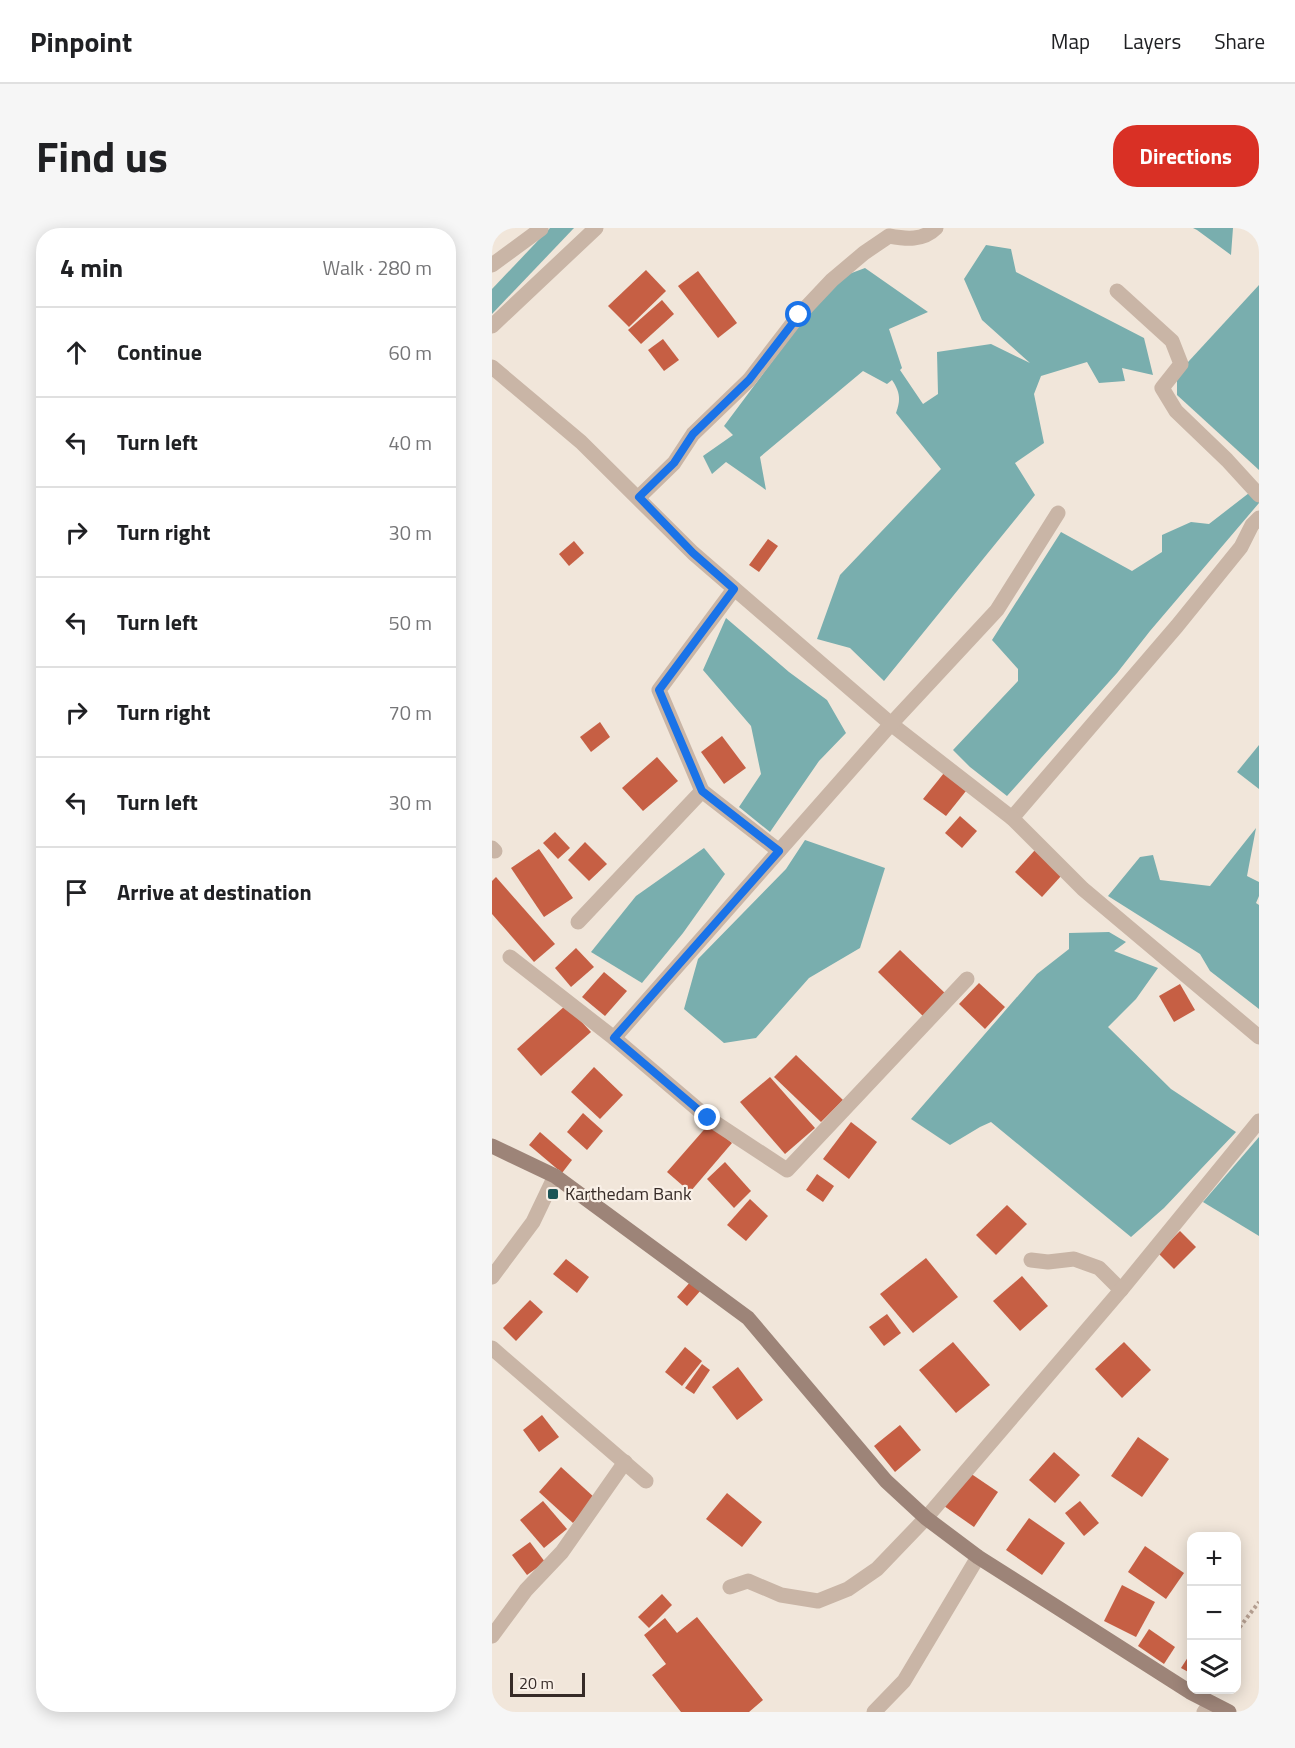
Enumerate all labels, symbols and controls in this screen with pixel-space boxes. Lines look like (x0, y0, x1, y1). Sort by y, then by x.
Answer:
text: Pinpoint (30, 20, 132, 63)
text: Map (1051, 25, 1090, 57)
text: Layers (1123, 25, 1181, 57)
text: Share (1214, 25, 1265, 57)
text: Find us (36, 124, 168, 188)
button: Directions (1113, 125, 1259, 187)
text: 4 min (60, 248, 123, 287)
text: Walk · 280 m (323, 252, 432, 283)
route start (785, 301, 811, 327)
text: Continue (117, 335, 202, 369)
icon: ahead (60, 336, 93, 369)
text: 60 m (388, 337, 432, 368)
text: Turn left (117, 425, 198, 459)
icon: left (60, 426, 93, 459)
text: 40 m (388, 427, 432, 458)
text: Turn right (117, 515, 211, 549)
icon: right (60, 516, 93, 549)
text: 30 m (388, 517, 432, 548)
text: Turn left (117, 605, 198, 639)
icon: left (60, 606, 93, 639)
text: 50 m (388, 607, 432, 638)
text: Turn right (117, 695, 211, 729)
icon: right (60, 696, 93, 729)
text: 70 m (388, 697, 432, 728)
text: Turn left (117, 785, 198, 819)
icon: left (60, 786, 93, 819)
text: 30 m (388, 787, 432, 818)
text: Arrive at destination (117, 875, 312, 909)
icon: arrive (60, 876, 93, 909)
route end (694, 1104, 720, 1130)
place label: Karthedam Bank (565, 1180, 692, 1207)
marker: Karthedam Bank (546, 1187, 560, 1201)
map controls (1187, 1532, 1241, 1694)
button: + (1187, 1532, 1241, 1586)
button: − (1187, 1586, 1241, 1640)
button: layers (1187, 1640, 1241, 1694)
scale bar (510, 1670, 585, 1698)
text: 20 m (519, 1671, 554, 1695)

